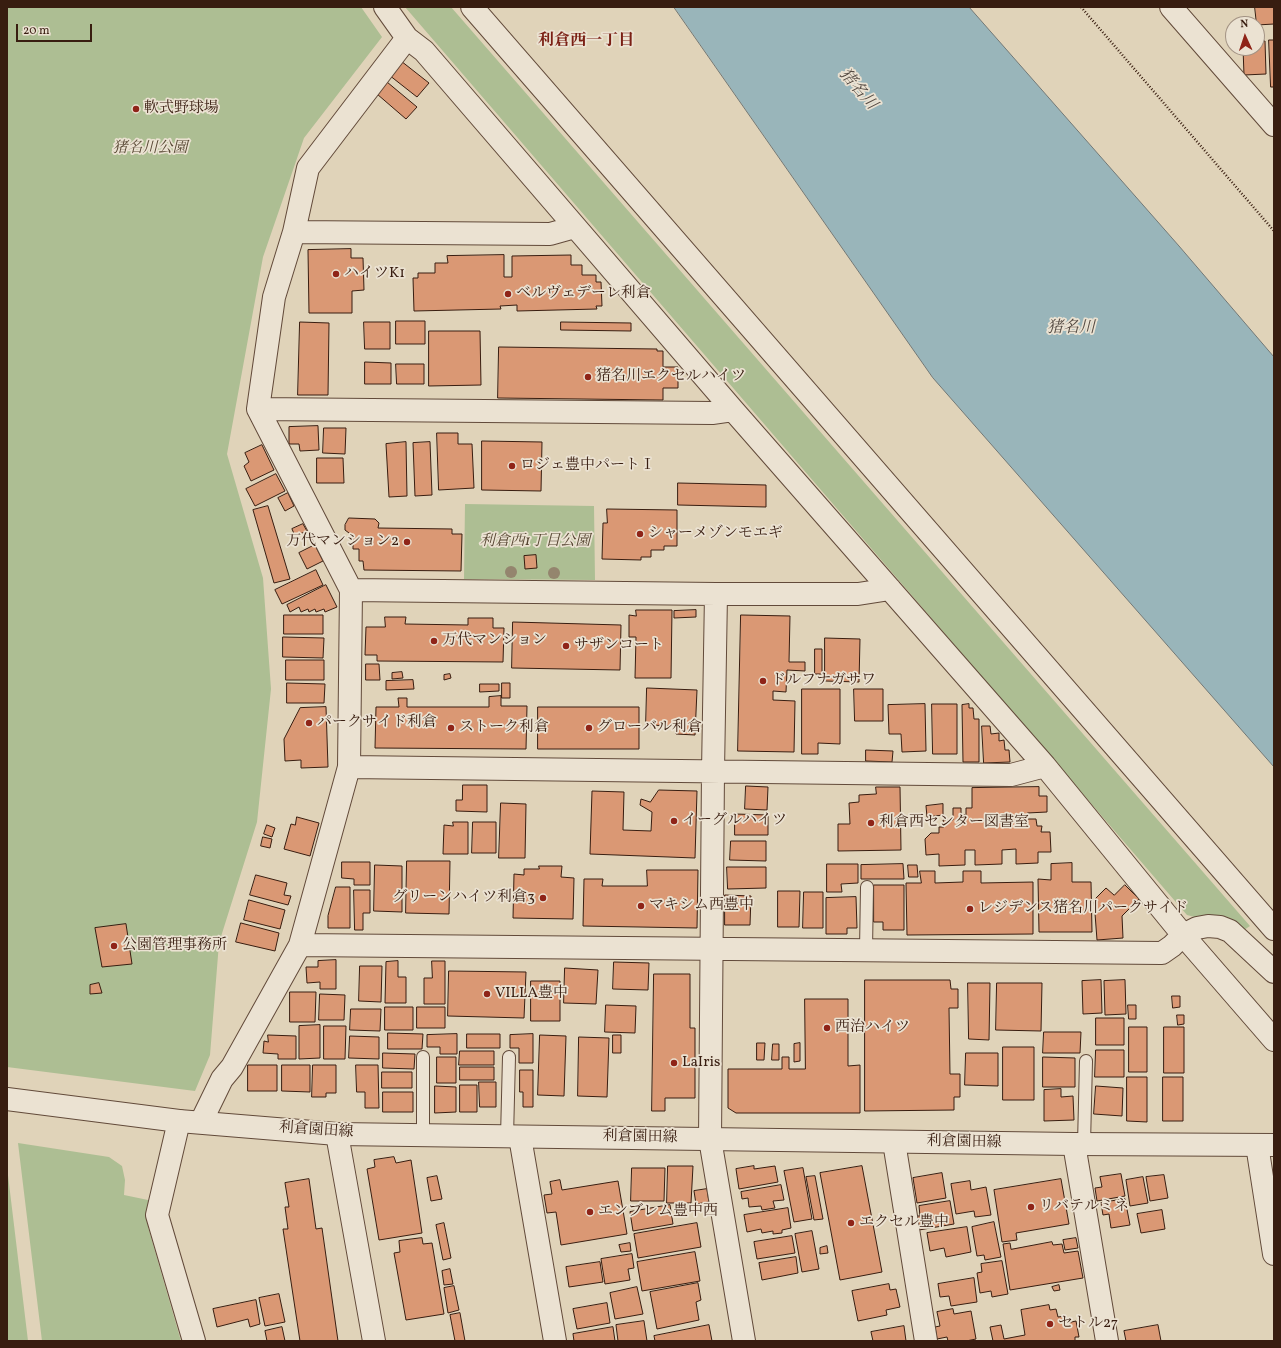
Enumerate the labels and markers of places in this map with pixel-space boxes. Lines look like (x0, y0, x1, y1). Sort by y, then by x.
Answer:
place label: 軟式野球場 (144, 100, 219, 118)
marker: 軟式野球場 (131, 104, 141, 114)
place label: ハイツK1 (344, 265, 405, 283)
marker: ハイツK1 (331, 269, 341, 279)
place label: ベルヴェデーレ利倉 (516, 285, 651, 303)
marker: ベルヴェデーレ利倉 (503, 289, 513, 299)
place label: 猪名川エクセルハイツ (596, 368, 746, 386)
marker: 猪名川エクセルハイツ (583, 372, 593, 382)
place label: ロジェ豊中パートⅠ (520, 457, 655, 475)
marker: ロジェ豊中パートⅠ (507, 461, 517, 471)
place label: シャーメゾンモエギ (648, 525, 783, 543)
marker: シャーメゾンモエギ (635, 529, 645, 539)
place label: 万代マンション2 (286, 533, 399, 551)
marker: 万代マンション2 (402, 537, 412, 547)
place label: 万代マンション (442, 632, 547, 650)
marker: 万代マンション (429, 636, 439, 646)
place label: サザンコート (574, 637, 664, 655)
marker: サザンコート (561, 641, 571, 651)
place label: ドルフナガサワ (771, 672, 876, 690)
marker: ドルフナガサワ (758, 676, 768, 686)
place label: パークサイド利倉 (317, 714, 437, 732)
marker: パークサイド利倉 (304, 718, 314, 728)
place label: ストーク利倉 (459, 719, 549, 737)
place label: グローバル利倉 (597, 719, 702, 737)
marker: ストーク利倉 (446, 723, 456, 733)
marker: グローバル利倉 (584, 723, 594, 733)
place label: イーグルハイツ (682, 812, 787, 830)
place label: 利倉西センター図書室 (879, 814, 1029, 832)
marker: イーグルハイツ (669, 816, 679, 826)
marker: 利倉西センター図書室 (866, 818, 876, 828)
place label: グリーンハイツ利倉3 (392, 889, 535, 907)
marker: グリーンハイツ利倉3 (538, 893, 548, 903)
place label: マキシム西豊中 (649, 897, 754, 915)
place label: レジデンス猪名川パークサイド (978, 900, 1188, 918)
marker: マキシム西豊中 (636, 901, 646, 911)
marker: レジデンス猪名川パークサイド (965, 904, 975, 914)
place label: 公園管理事務所 (122, 937, 227, 955)
marker: 公園管理事務所 (109, 941, 119, 951)
place label: VILLA豊中 (495, 985, 568, 1003)
marker: VILLA豊中 (482, 989, 492, 999)
place label: 西治ハイツ (835, 1019, 910, 1037)
marker: 西治ハイツ (822, 1023, 832, 1033)
place label: LaIris (682, 1054, 720, 1072)
marker: LaIris (669, 1058, 679, 1068)
place label: リバテルミネ (1039, 1198, 1129, 1216)
marker: リバテルミネ (1026, 1202, 1036, 1212)
place label: エンブレム豊中西 (598, 1203, 718, 1221)
marker: エンブレム豊中西 (585, 1207, 595, 1217)
place label: エクセル豊中 (859, 1214, 949, 1232)
marker: エクセル豊中 (846, 1218, 856, 1228)
place label: セトル27 (1058, 1315, 1118, 1333)
marker: セトル27 (1045, 1319, 1055, 1329)

